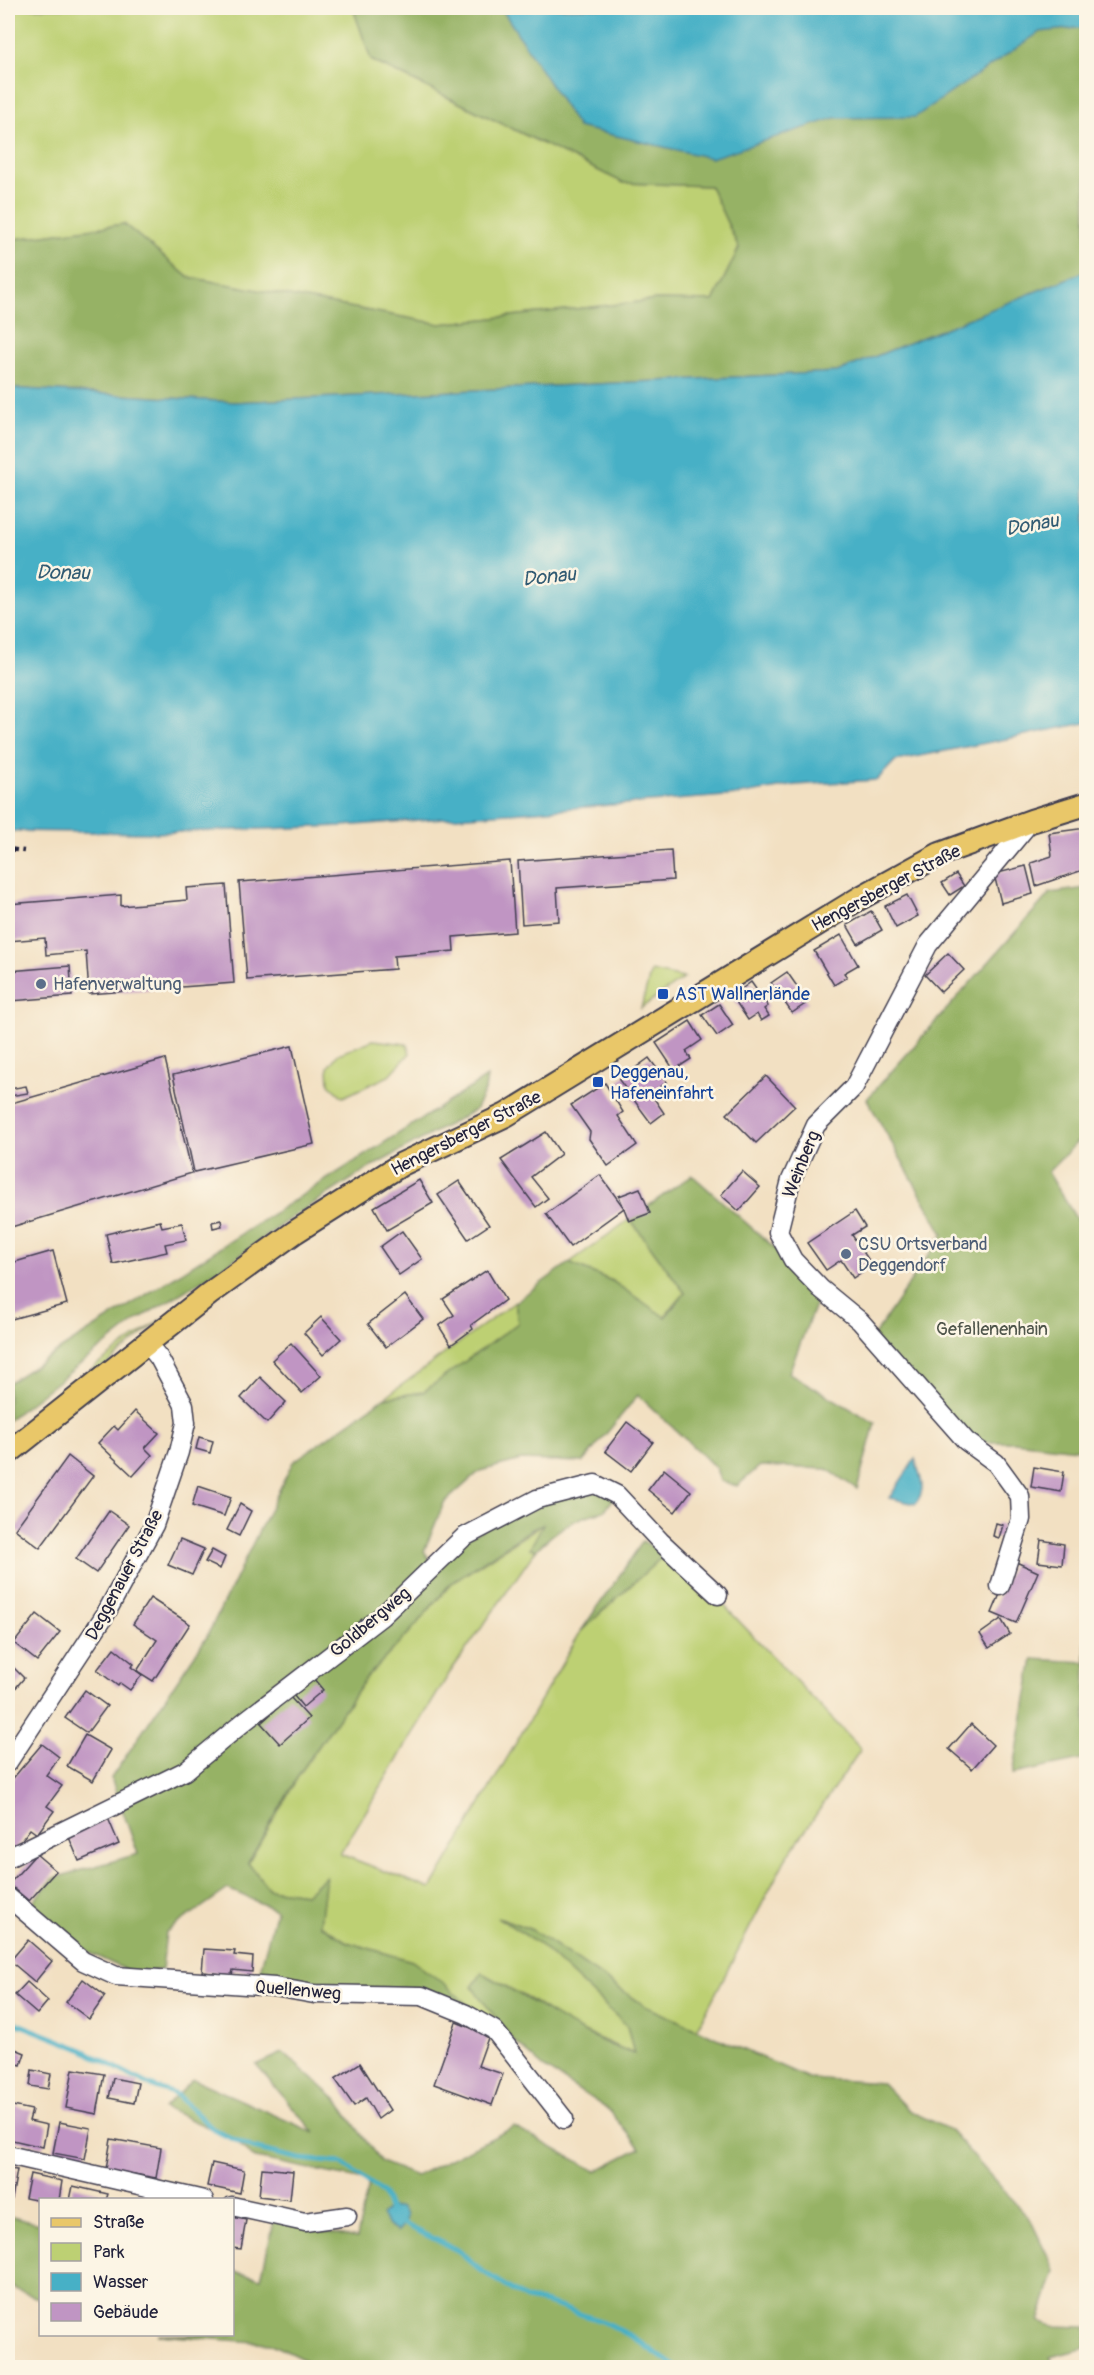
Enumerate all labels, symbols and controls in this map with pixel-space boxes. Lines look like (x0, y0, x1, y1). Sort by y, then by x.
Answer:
water label: Donau (1004, 507, 1062, 541)
water label: Donau (36, 560, 92, 585)
water label: Donau (521, 561, 579, 592)
street label: Hengersberger Straße (808, 839, 965, 937)
place label: Hafenverwaltung (53, 973, 181, 996)
marker: Hafenverwaltung (34, 977, 48, 991)
place label: AST Wallnerlände (675, 983, 810, 1006)
marker: AST Wallnerlände (656, 987, 670, 1001)
place label: Deggenau, Hafeneinfahrt (610, 1061, 715, 1105)
marker: Deggenau, Hafeneinfahrt (591, 1075, 605, 1089)
street label: Hengersberger Straße (387, 1086, 545, 1181)
street label: Weinberg (778, 1127, 825, 1201)
place label: CSU Ortsverband Deggendorf (858, 1233, 988, 1277)
marker: CSU Ortsverband Deggendorf (839, 1247, 853, 1261)
park label: Gefallenenhain (936, 1318, 1048, 1341)
street label: Deggenauer Straße (80, 1506, 169, 1644)
street label: Goldbergweg (325, 1582, 415, 1663)
street label: Quellenweg (254, 1975, 342, 2006)
legend (39, 2198, 234, 2336)
text: Straße (93, 2211, 144, 2234)
text: Park (93, 2241, 125, 2264)
text: Wasser (93, 2271, 149, 2294)
text: Gebäude (93, 2301, 158, 2324)

